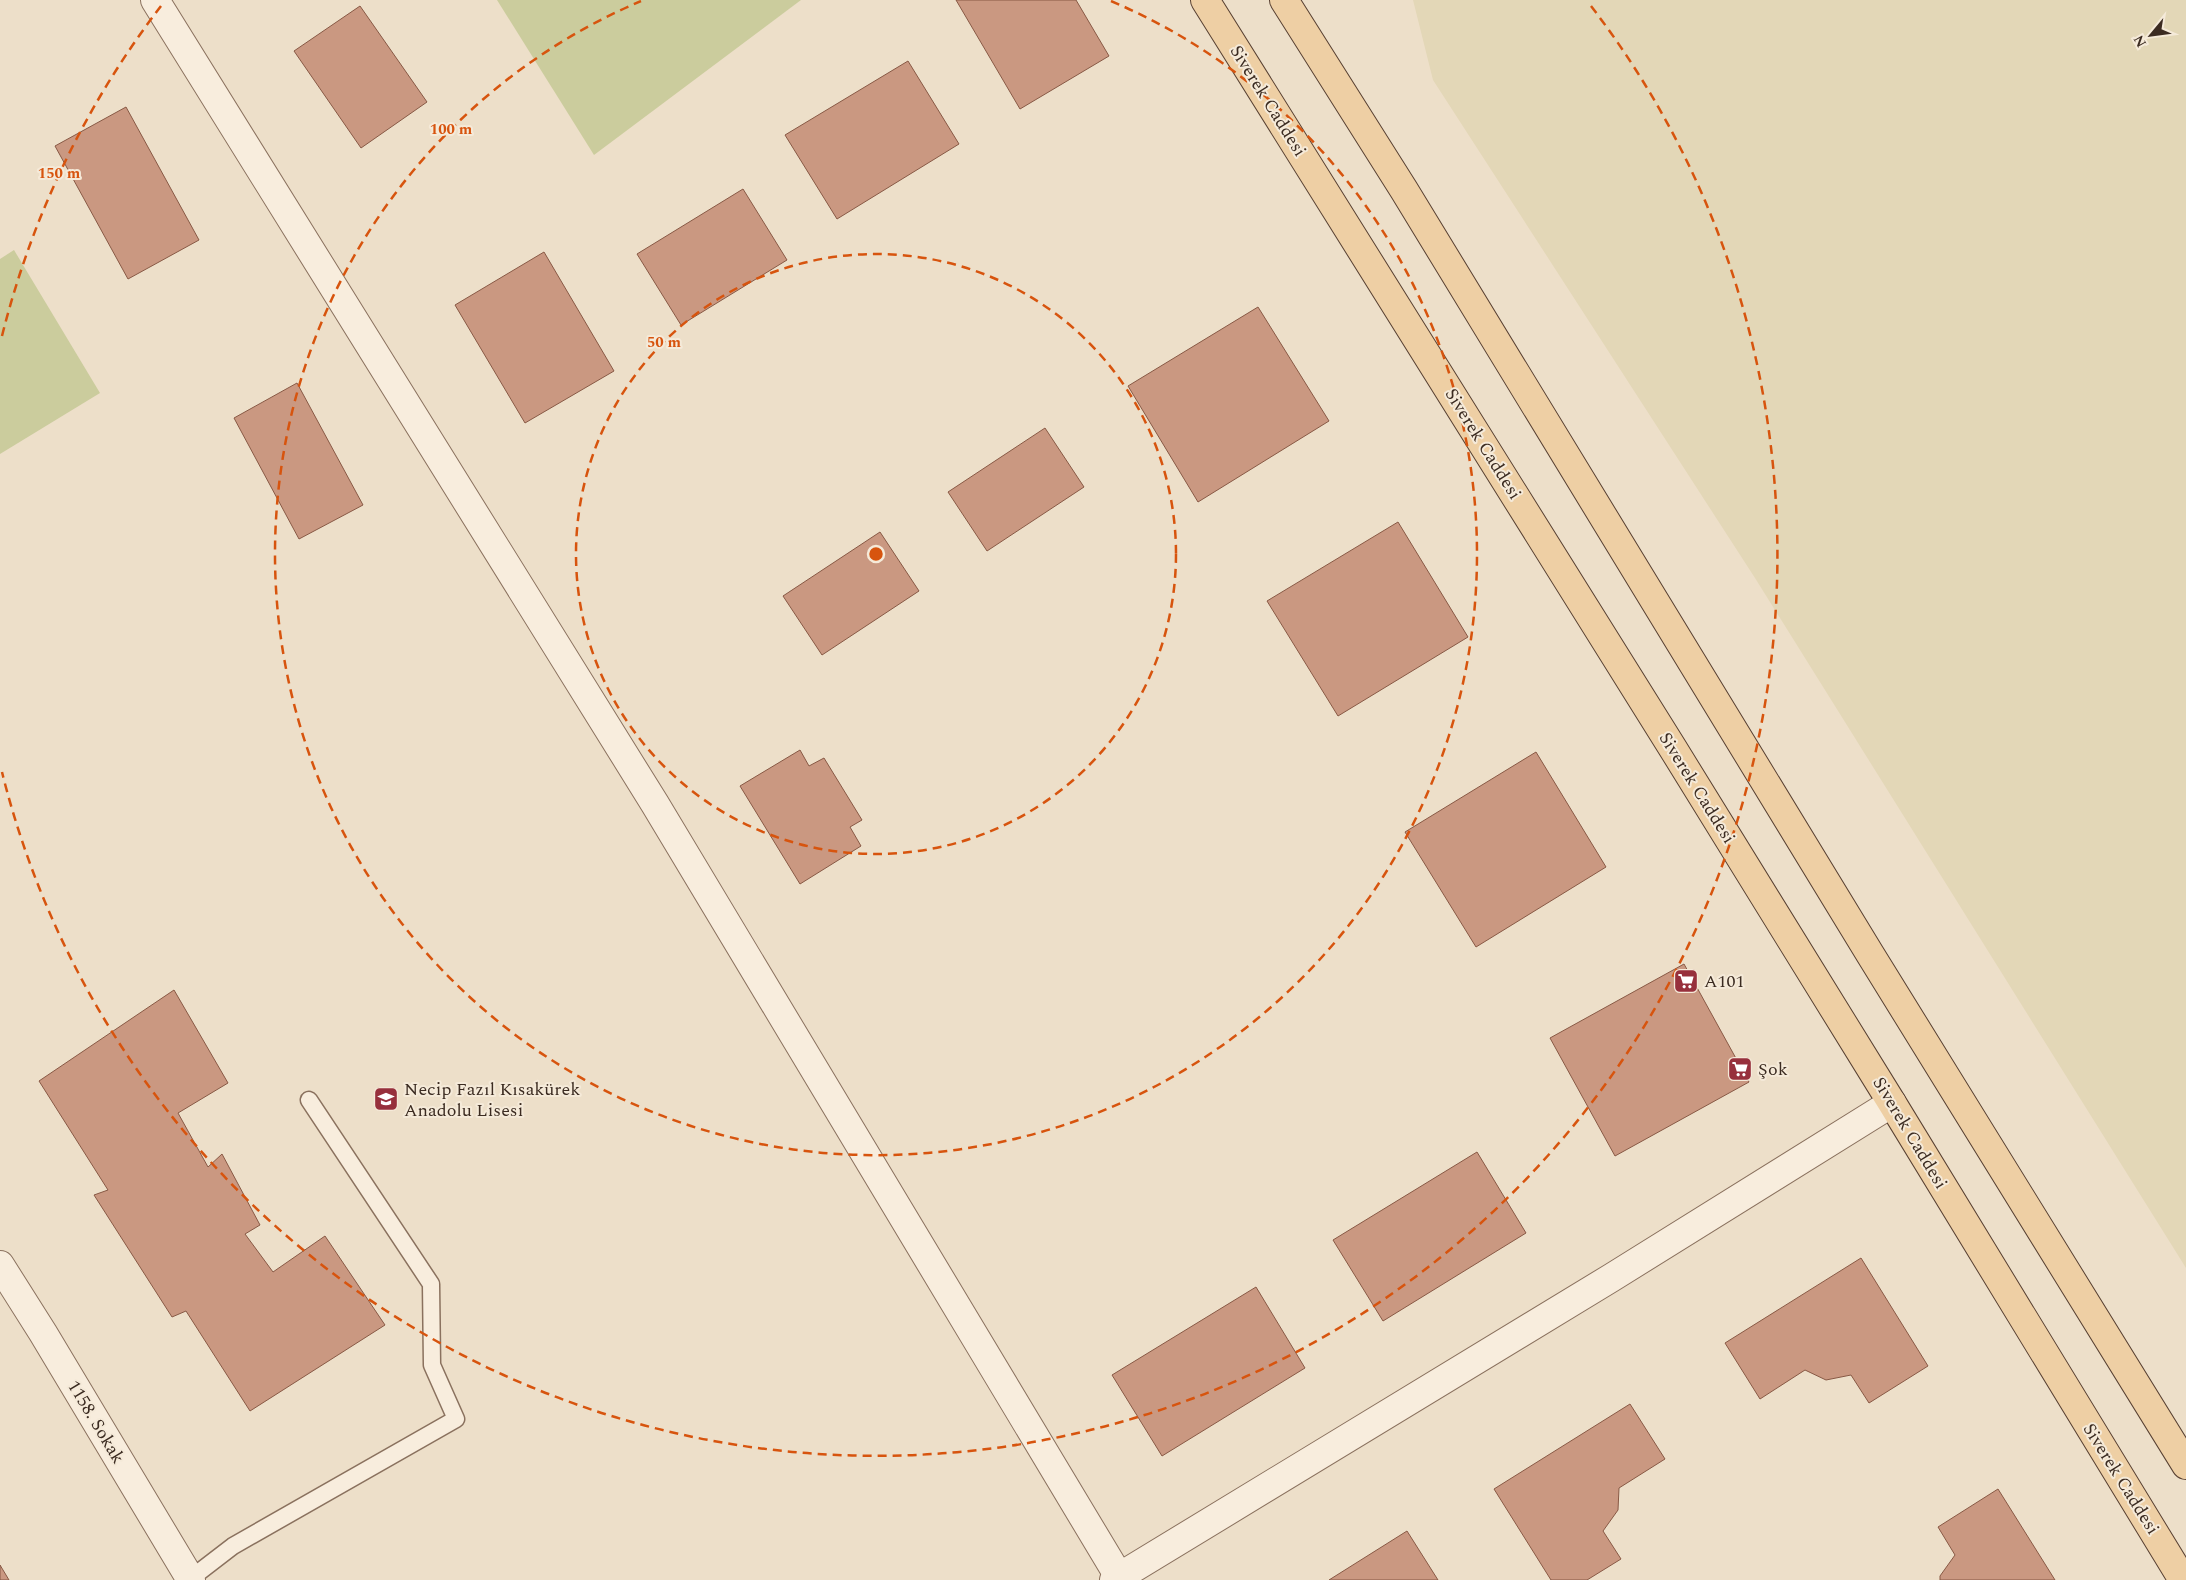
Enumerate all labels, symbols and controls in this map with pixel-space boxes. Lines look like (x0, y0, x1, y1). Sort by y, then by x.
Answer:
north arrow (2126, 10, 2176, 60)
text: N (2128, 31, 2152, 51)
street label: Siverek Caddesi (1223, 40, 1313, 162)
text: 100 m (430, 118, 473, 141)
text: 150 m (38, 162, 81, 185)
text: 50 m (647, 331, 682, 354)
street label: Siverek Caddesi (1438, 383, 1528, 505)
centre of rings (867, 545, 885, 563)
street label: Siverek Caddesi (1652, 727, 1742, 849)
supermarket icon: A101 (1673, 968, 1699, 994)
place label: A101 (1704, 968, 1745, 995)
supermarket icon: Şok (1727, 1056, 1753, 1082)
place label: Şok (1758, 1056, 1788, 1083)
street label: Siverek Caddesi (1866, 1072, 1954, 1194)
place label: Necip Fazıl Kısakürek Anadolu Lisesi (404, 1076, 580, 1124)
school or university icon: Necip Fazıl Kısakürek Anadolu Lisesi (373, 1086, 399, 1112)
street label: 1158. Sokak (60, 1375, 132, 1469)
street label: Siverek Caddesi (2076, 1418, 2166, 1540)

